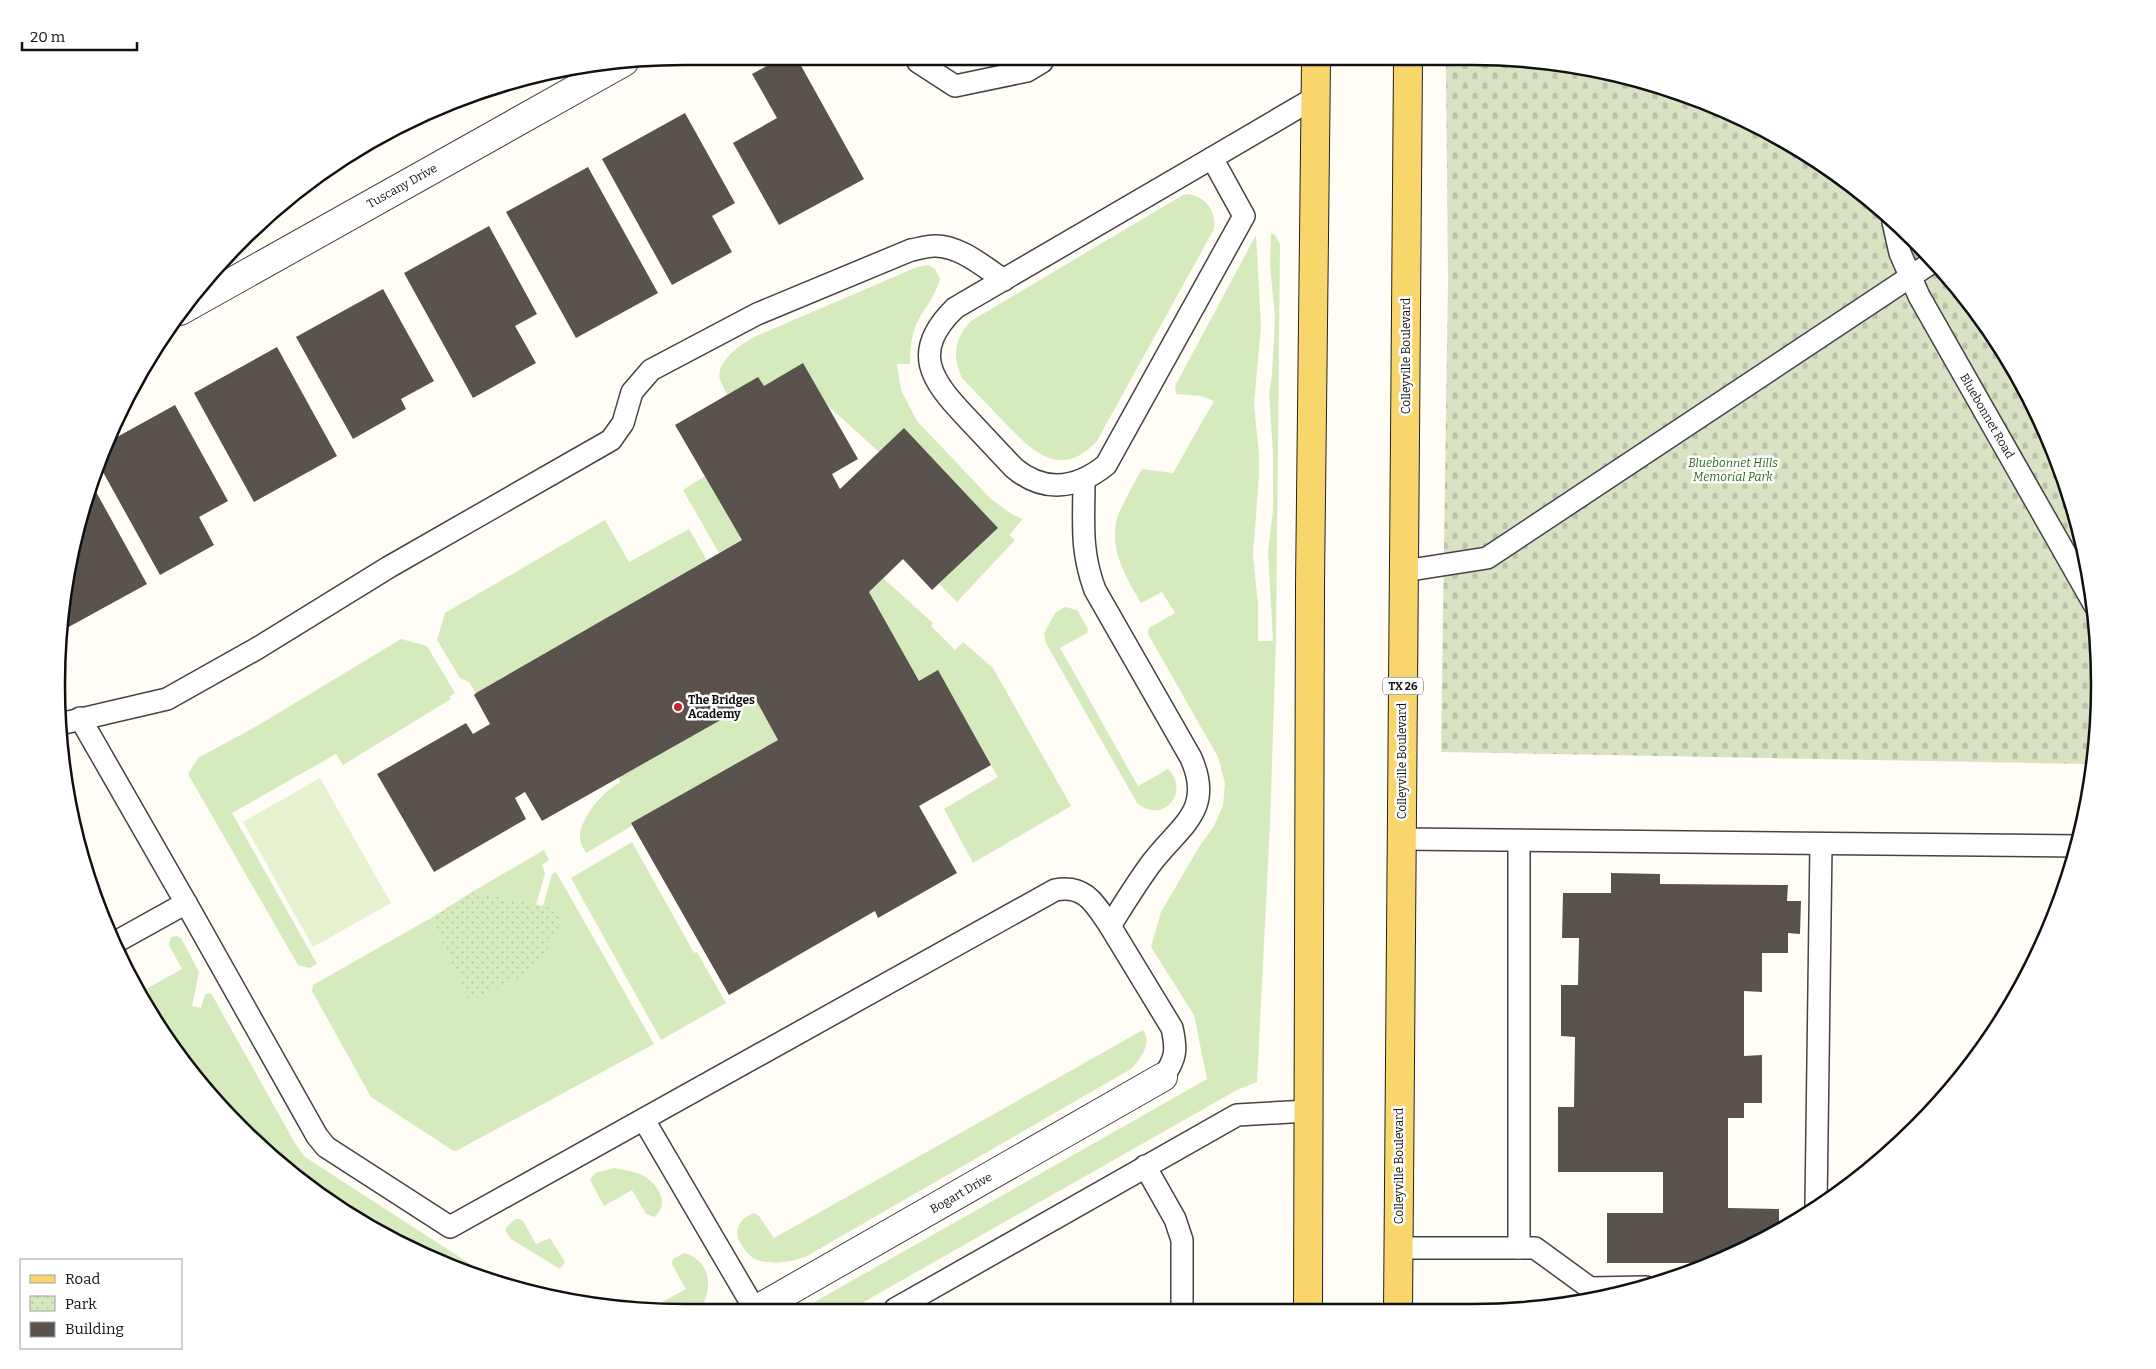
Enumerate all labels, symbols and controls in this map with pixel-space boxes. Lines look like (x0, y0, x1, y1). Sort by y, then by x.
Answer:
scale bar (22, 20, 138, 52)
text: 20 m (30, 28, 66, 46)
street label: Tuscany Drive (364, 161, 440, 211)
street label: Colleyville Boulevard (1399, 298, 1413, 414)
street label: Bluebonnet Road (1957, 371, 2017, 461)
park label: Bluebonnet Hills Memorial Park (1688, 456, 1778, 484)
road number: TX 26 (1383, 678, 1423, 694)
place label: The Bridges Academy (688, 693, 755, 721)
marker: The Bridges Academy (672, 701, 684, 713)
street label: Colleyville Boulevard (1395, 703, 1409, 819)
street label: Colleyville Boulevard (1392, 1108, 1406, 1224)
street label: Bogart Drive (928, 1170, 994, 1216)
legend (20, 1259, 182, 1349)
text: Road (65, 1270, 100, 1288)
text: Park (65, 1295, 97, 1313)
text: Building (65, 1320, 124, 1338)

